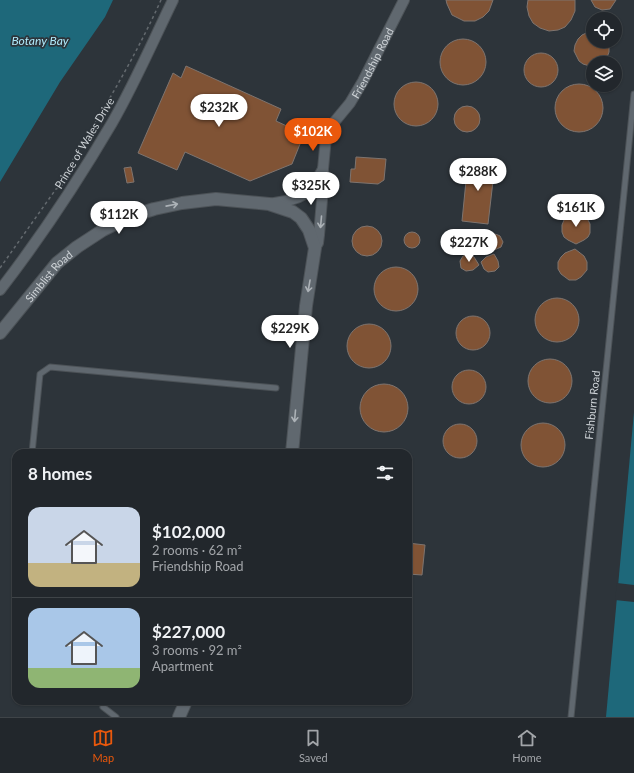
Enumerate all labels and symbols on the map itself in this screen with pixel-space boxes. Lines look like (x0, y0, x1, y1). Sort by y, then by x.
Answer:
street label: Friendship Road (348, 25, 395, 100)
water label: Botany Bay (11, 33, 69, 48)
pin: $232K (191, 94, 247, 128)
street label: Prince of Wales Drive (52, 95, 116, 191)
pin: $102K (285, 118, 341, 152)
pin: $288K (450, 158, 506, 192)
pin: $325K (283, 172, 339, 206)
pin: $161K (548, 194, 604, 228)
pin: $112K (91, 201, 147, 235)
one-way arrow (165, 201, 178, 209)
one-way arrow (317, 215, 324, 228)
pin: $227K (441, 229, 497, 263)
street label: Simblist Road (22, 247, 75, 304)
one-way arrow (305, 280, 313, 293)
pin: $229K (262, 315, 318, 349)
street label: Fishburn Road (582, 370, 602, 440)
one-way arrow (292, 409, 299, 422)

